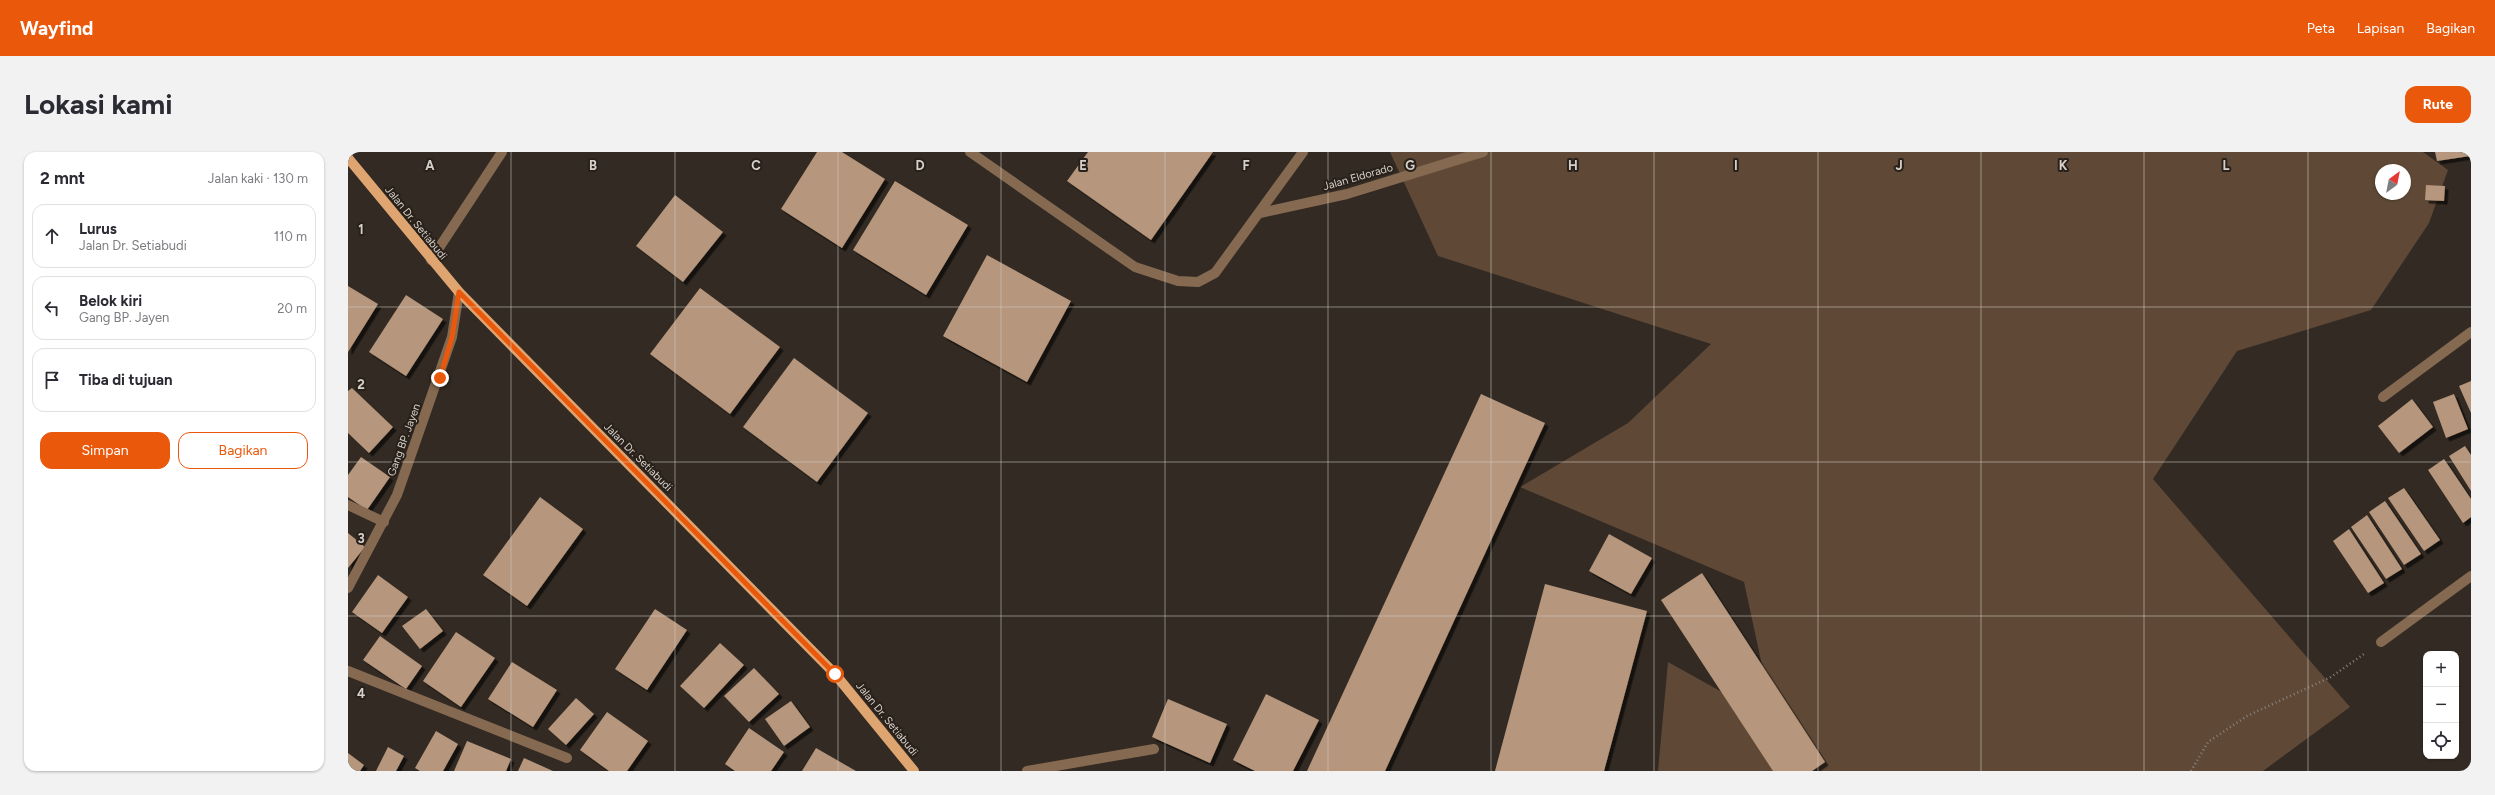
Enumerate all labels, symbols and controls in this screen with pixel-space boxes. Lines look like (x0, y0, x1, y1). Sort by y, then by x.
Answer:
text: Wayfind (20, 17, 93, 40)
text: Peta (2307, 20, 2335, 37)
text: Lapisan (2357, 20, 2404, 37)
text: Bagikan (2426, 20, 2475, 37)
button: Rute (2405, 86, 2471, 123)
text: Lokasi kami (24, 87, 173, 121)
text: A (425, 158, 435, 173)
text: B (589, 158, 597, 173)
text: C (751, 158, 761, 173)
text: D (915, 158, 925, 173)
text: E (1079, 158, 1087, 173)
text: F (1242, 158, 1250, 173)
text: G (1405, 158, 1415, 173)
text: H (1568, 158, 1578, 173)
text: I (1734, 158, 1738, 173)
text: J (1895, 158, 1903, 173)
text: K (2059, 158, 2068, 173)
text: L (2223, 158, 2230, 173)
street label: Jalan Eldorado (1322, 161, 1394, 193)
north arrow (2375, 164, 2411, 200)
text: 2 mnt (40, 168, 85, 188)
text: Jalan kaki · 130 m (208, 171, 308, 186)
street label: Jalan Dr. Setiabudi (382, 184, 450, 262)
text: Lurus (79, 220, 117, 238)
text: 1 (358, 222, 364, 237)
icon: ahead (41, 225, 63, 247)
text: 110 m (274, 229, 307, 244)
text: Jalan Dr. Setiabudi (79, 238, 187, 253)
text: Belok kiri (79, 292, 142, 310)
icon: left (41, 297, 63, 319)
text: 20 m (277, 301, 307, 316)
text: Gang BP. Jayen (79, 310, 169, 325)
icon: arrive (41, 369, 63, 391)
route end (431, 369, 449, 387)
text: Tiba di tujuan (79, 371, 173, 389)
text: 2 (357, 377, 365, 392)
street label: Gang BP. Jayen (385, 402, 423, 478)
street label: Jalan Dr. Setiabudi (601, 420, 675, 494)
button: Simpan (40, 432, 170, 469)
button: Bagikan (178, 432, 308, 469)
text: 3 (357, 531, 365, 546)
map controls (2423, 651, 2459, 759)
button: + (2423, 651, 2459, 687)
route start (826, 665, 844, 683)
street label: Jalan Dr. Setiabudi (853, 680, 921, 758)
text: 4 (357, 686, 365, 701)
button: − (2423, 687, 2459, 723)
button: locate (2423, 723, 2459, 759)

